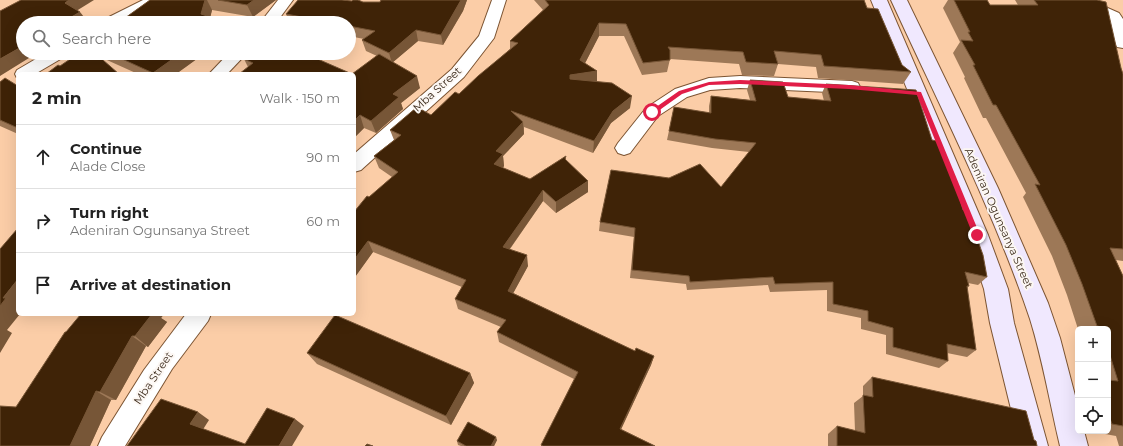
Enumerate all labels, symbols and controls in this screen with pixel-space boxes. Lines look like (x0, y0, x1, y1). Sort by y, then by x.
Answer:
search box (16, 16, 356, 60)
icon: search (30, 27, 52, 49)
text: Search here (62, 29, 151, 48)
street label: Mba Street (410, 63, 465, 114)
text: 2 min (32, 88, 82, 108)
text: Walk · 150 m (259, 90, 340, 106)
route start (643, 103, 661, 121)
text: Continue (70, 139, 142, 158)
icon: ahead (32, 146, 54, 168)
street label: Adeniran Ogunsanya Street (962, 146, 1037, 291)
text: 90 m (306, 149, 340, 165)
text: Alade Close (70, 158, 146, 174)
text: Turn right (70, 203, 149, 222)
icon: right (32, 210, 54, 232)
text: 60 m (306, 213, 340, 229)
text: Adeniran Ogunsanya Street (70, 222, 250, 238)
route end (968, 226, 986, 244)
icon: arrive (32, 274, 54, 296)
text: Arrive at destination (70, 275, 231, 294)
map controls (1075, 326, 1111, 434)
button: + (1075, 326, 1111, 362)
street label: Mba Street (130, 349, 176, 407)
button: − (1075, 362, 1111, 398)
button: locate (1075, 398, 1111, 434)

